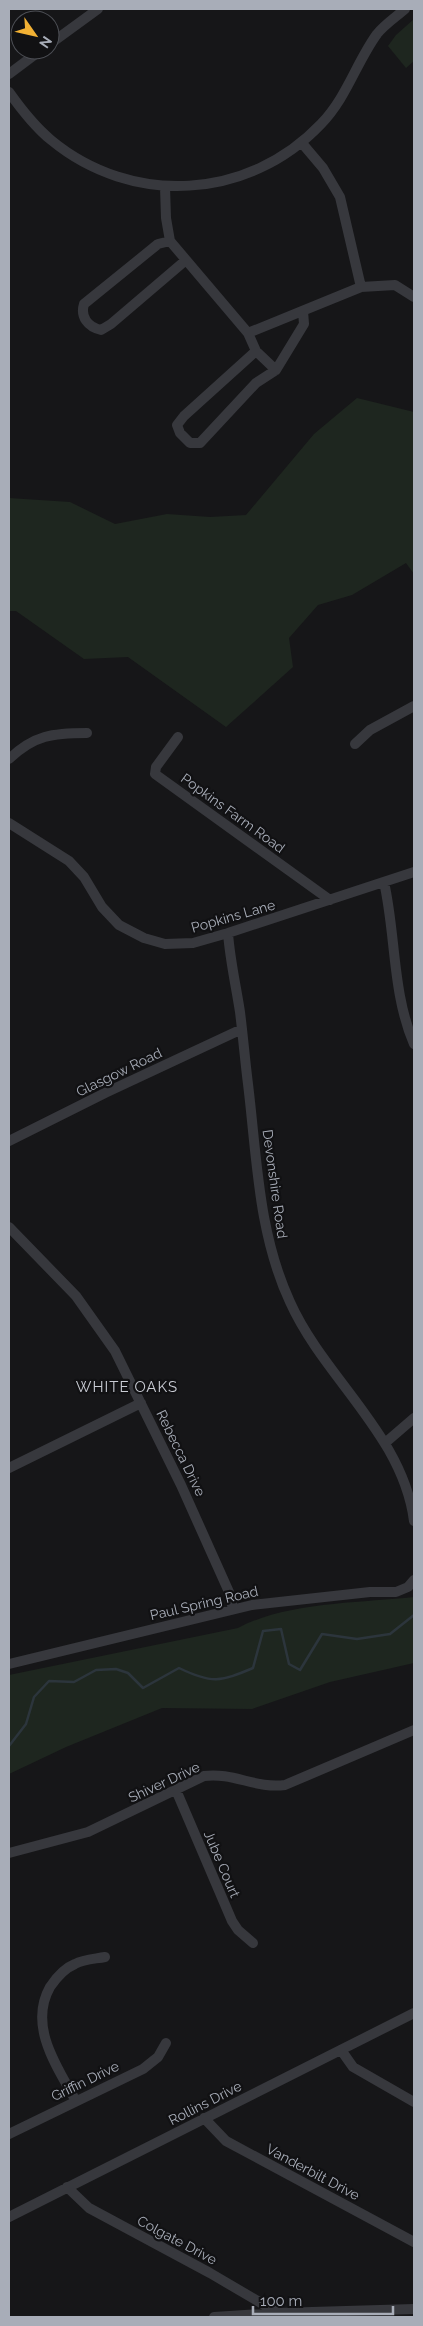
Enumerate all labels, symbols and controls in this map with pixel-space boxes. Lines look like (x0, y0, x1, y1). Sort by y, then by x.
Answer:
north arrow (10, 10, 60, 60)
text: N (36, 33, 55, 51)
street label: Popkins Farm Road (178, 770, 288, 856)
street label: Popkins Lane (189, 896, 277, 936)
street label: Glasgow Road (74, 1044, 164, 1100)
street label: Devonshire Road (259, 1129, 291, 1239)
district label: WHITE OAKS (76, 1378, 178, 1396)
street label: Rebecca Drive (153, 1407, 209, 1499)
street label: Paul Spring Road (148, 1583, 260, 1623)
street label: Shiver Drive (126, 1759, 202, 1805)
street label: Jube Court (201, 1828, 243, 1900)
street label: Griffin Drive (49, 2058, 121, 2104)
street label: Rollins Drive (166, 2078, 244, 2128)
street label: Vanderbilt Drive (264, 2141, 362, 2203)
street label: Colgate Drive (135, 2212, 219, 2268)
scale bar (253, 2284, 393, 2316)
text: 100 m (260, 2292, 302, 2310)

